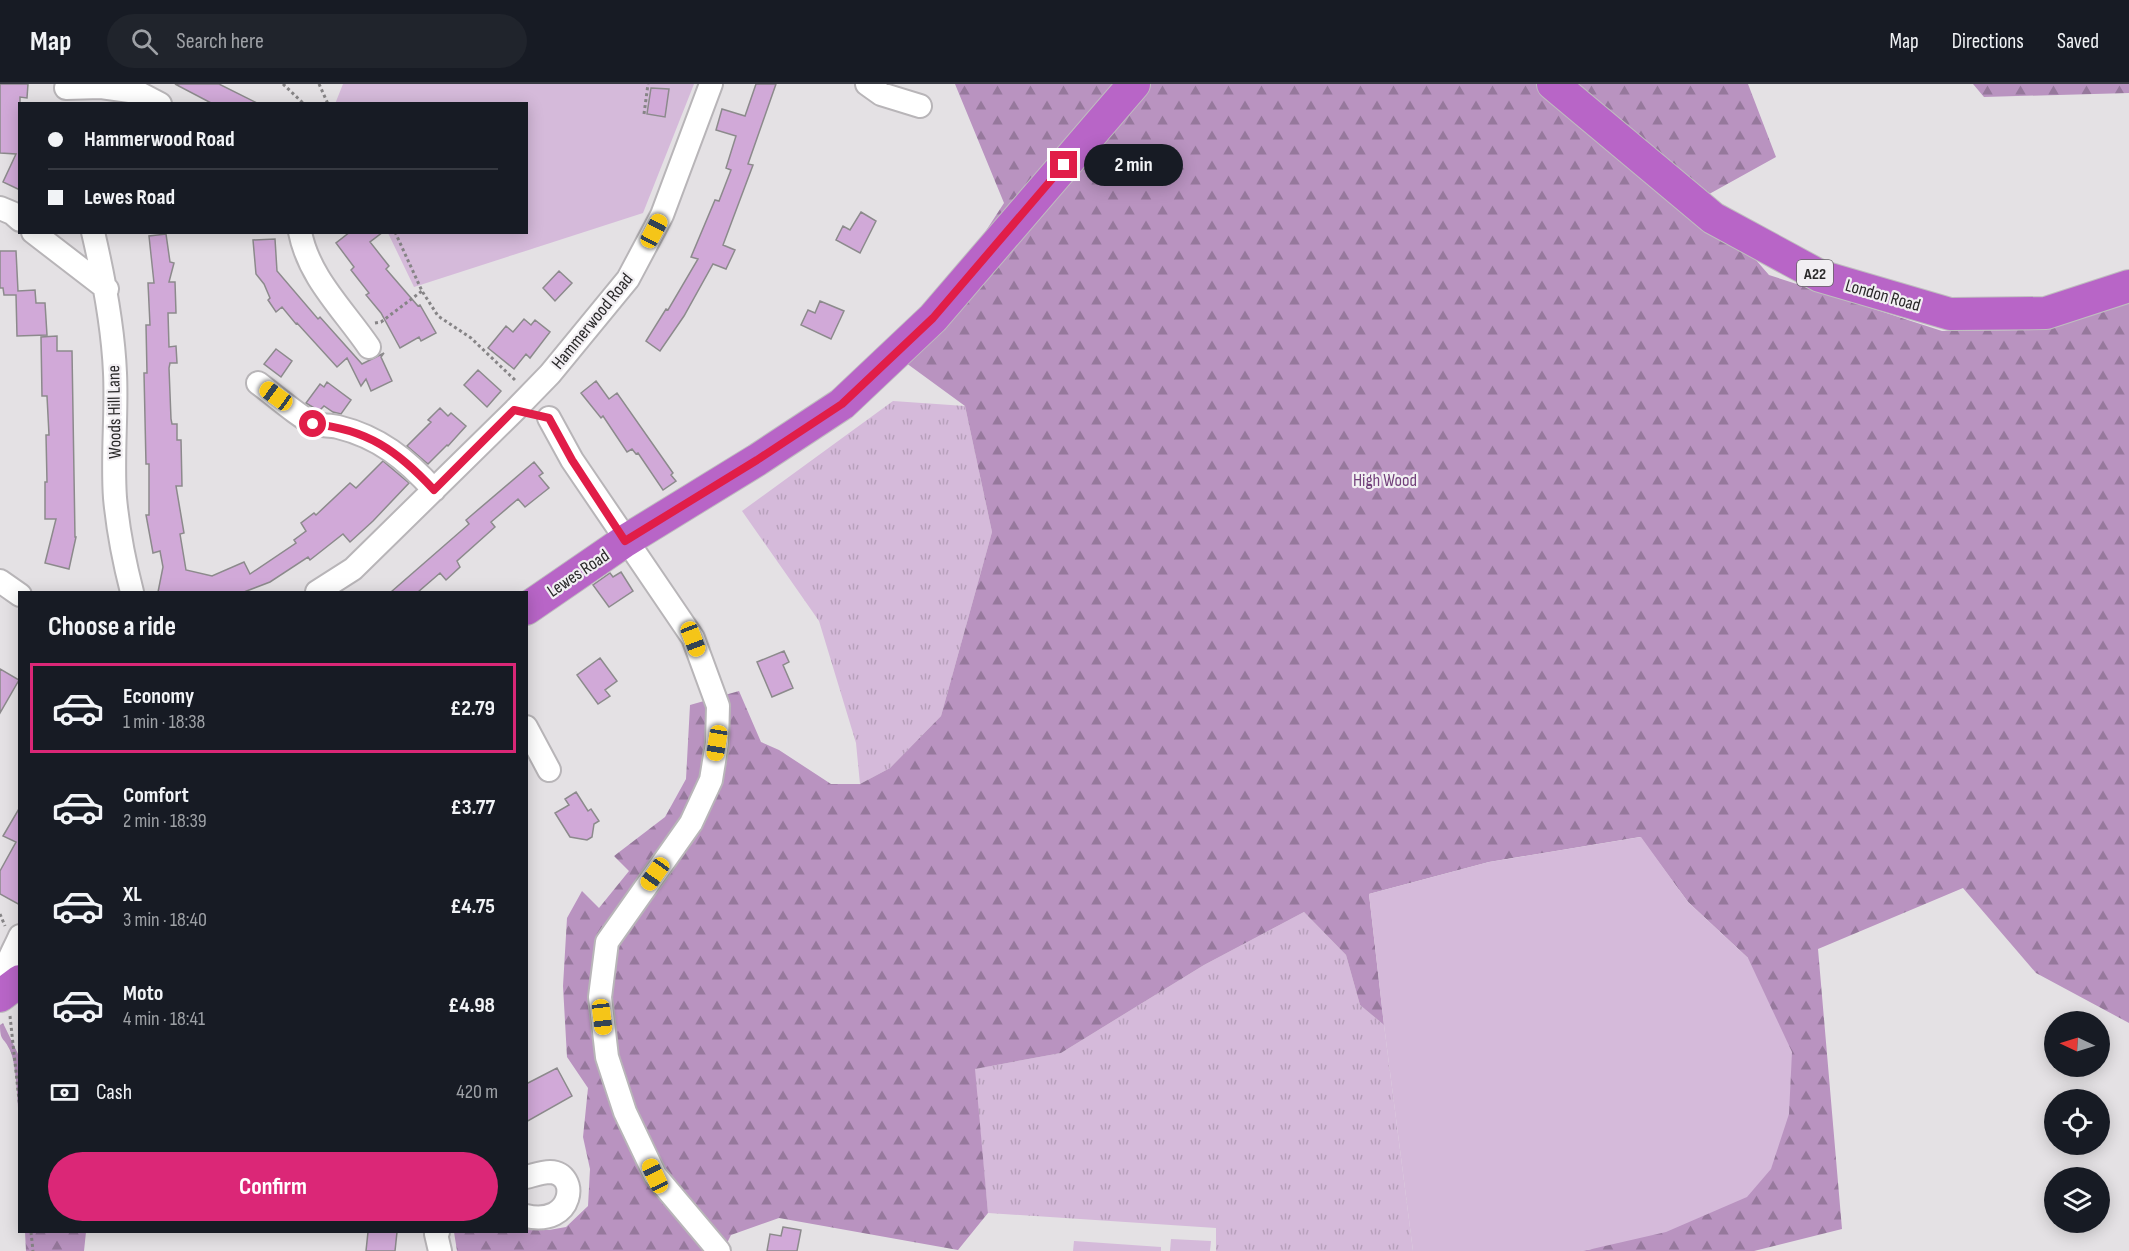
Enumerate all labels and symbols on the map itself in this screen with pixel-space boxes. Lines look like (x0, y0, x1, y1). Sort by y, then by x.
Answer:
callout: 2 min (1085, 144, 1184, 186)
route end (1050, 151, 1077, 178)
car (638, 211, 670, 251)
road number: A22 (1797, 260, 1833, 286)
street label: Hammerwood Road (547, 269, 637, 373)
street label: London Road (1843, 275, 1923, 316)
street label: Woods Hill Lane (103, 365, 126, 459)
car (256, 378, 296, 414)
route start (299, 410, 326, 437)
park label: High Wood (1353, 470, 1417, 491)
street label: Lewes Road (543, 545, 613, 602)
car (678, 619, 708, 659)
car (705, 724, 729, 762)
car (637, 854, 673, 894)
car (591, 998, 613, 1036)
north arrow (2044, 1011, 2110, 1077)
car (639, 1156, 671, 1196)

